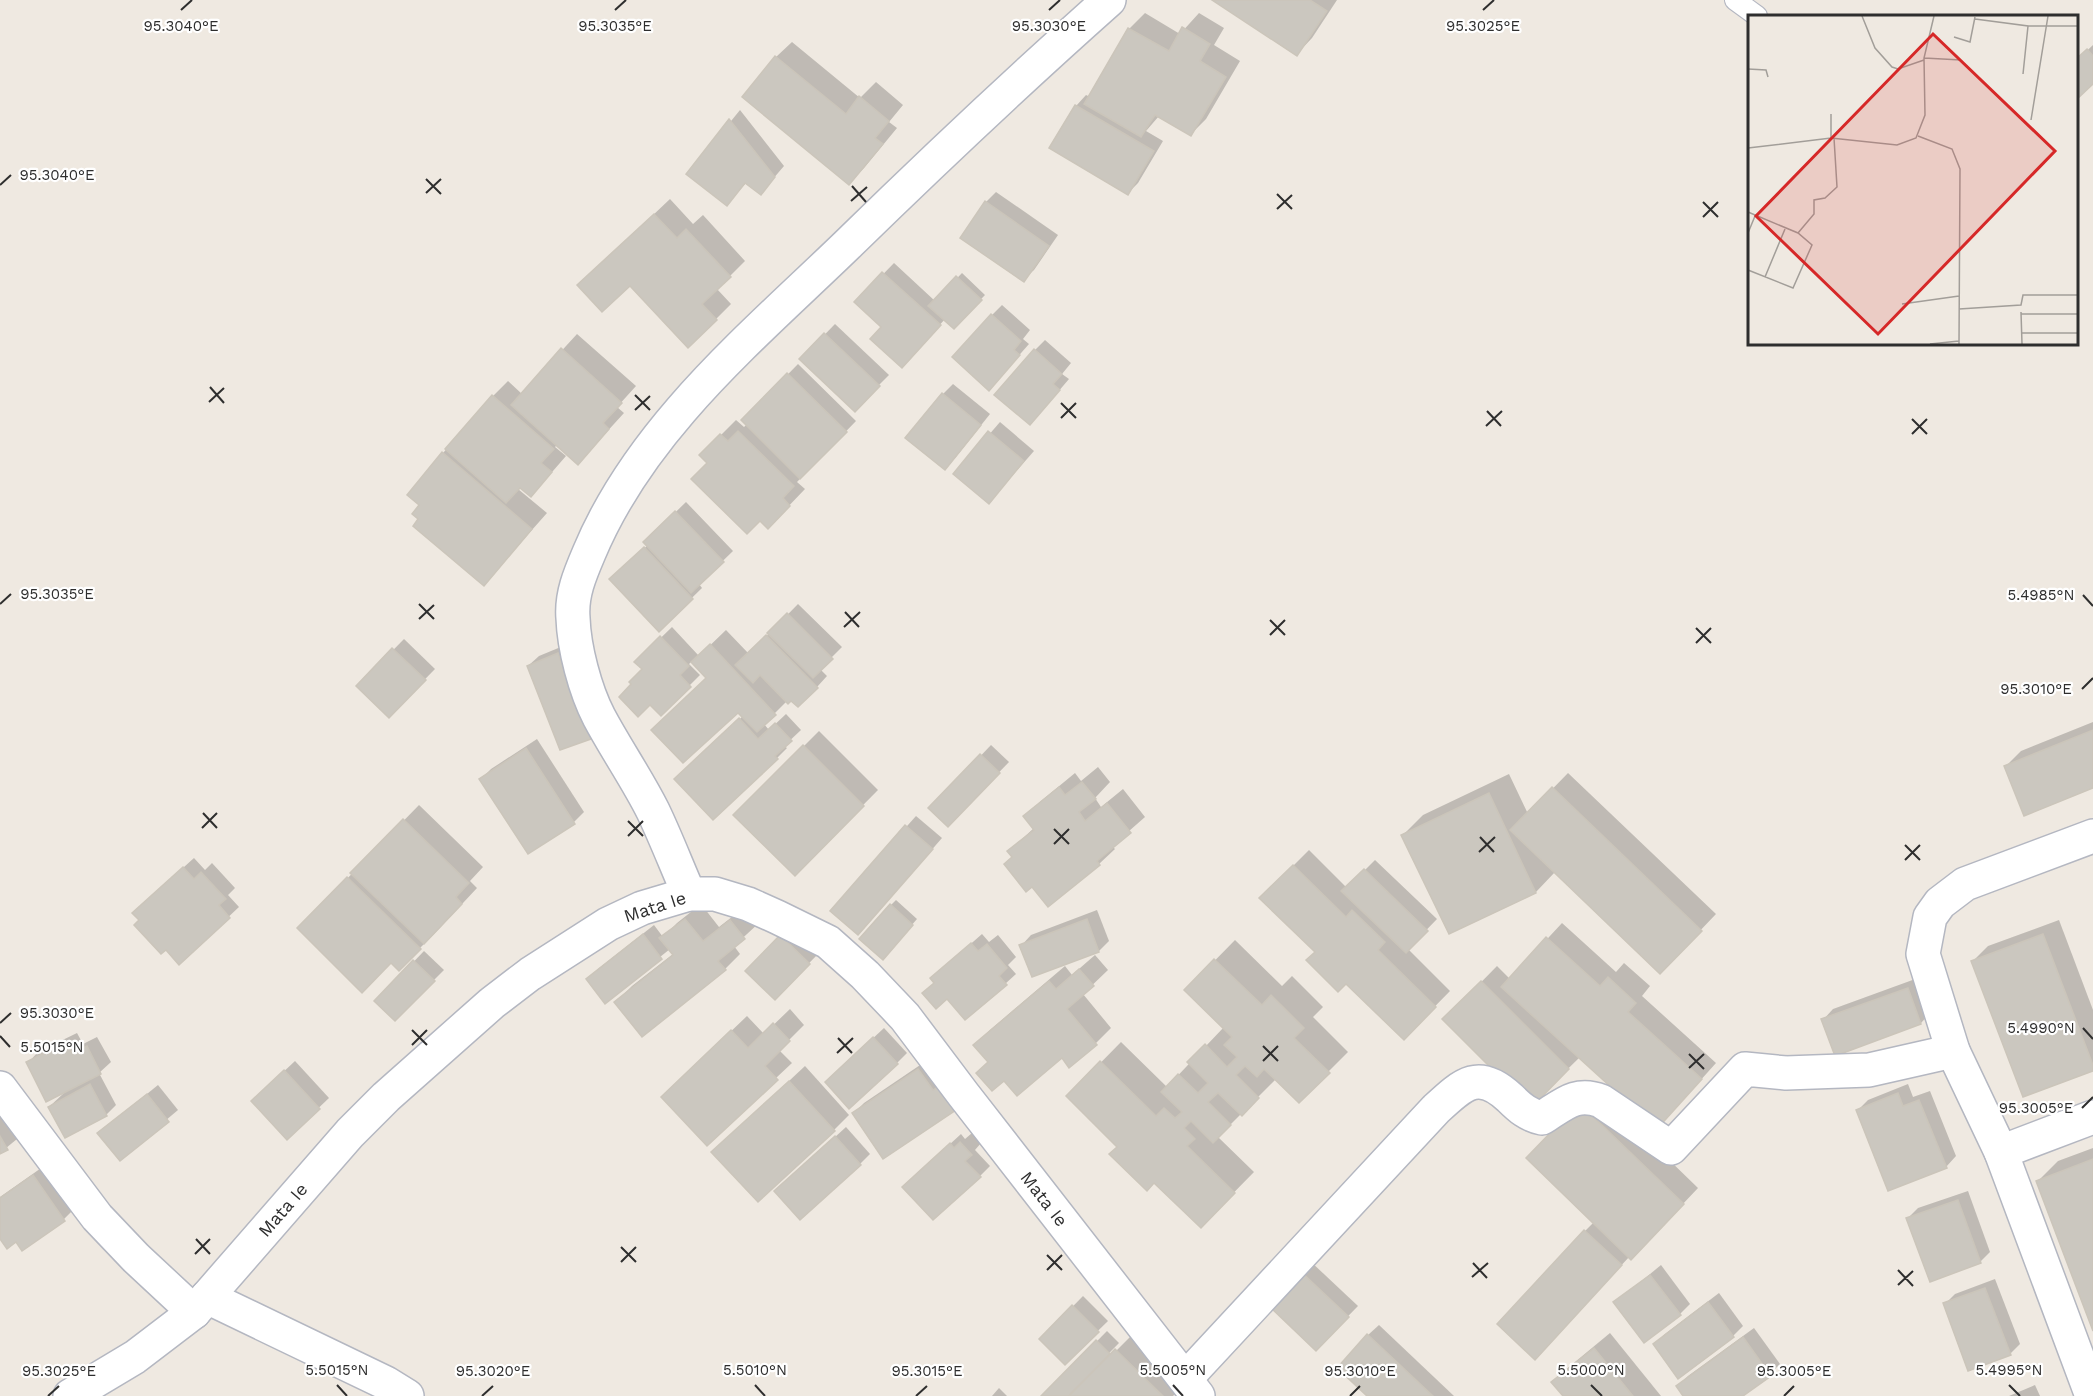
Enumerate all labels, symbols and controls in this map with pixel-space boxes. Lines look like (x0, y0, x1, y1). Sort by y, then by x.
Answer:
inset map (1748, 15, 2078, 345)
text: 95.3040°E (143, 17, 219, 35)
text: 95.3035°E (578, 17, 652, 35)
text: 95.3030°E (1012, 17, 1086, 35)
text: 95.3025°E (1446, 17, 1520, 35)
text: 95.3040°E (19, 166, 95, 184)
text: 95.3035°E (20, 585, 94, 603)
text: 5.4985°N (2008, 586, 2074, 604)
text: 95.3010°E (2000, 680, 2072, 698)
street label: Mata Ie (621, 887, 689, 926)
text: 95.3030°E (20, 1004, 94, 1022)
text: 5.4990°N (2007, 1019, 2075, 1037)
text: 5.5015°N (20, 1038, 84, 1056)
text: 95.3005°E (1999, 1099, 2073, 1117)
street label: Mata Ie (1016, 1167, 1072, 1230)
street label: Mata Ie (254, 1179, 312, 1241)
text: 5.5015°N (305, 1361, 369, 1379)
text: 5.5010°N (723, 1361, 787, 1379)
text: 5.5005°N (1140, 1361, 1206, 1379)
text: 5.5000°N (1557, 1361, 1625, 1379)
text: 5.4995°N (1976, 1361, 2042, 1379)
text: 95.3025°E (22, 1362, 96, 1380)
text: 95.3020°E (456, 1362, 530, 1380)
text: 95.3015°E (891, 1362, 963, 1380)
text: 95.3010°E (1324, 1362, 1396, 1380)
text: 95.3005°E (1757, 1362, 1831, 1380)

